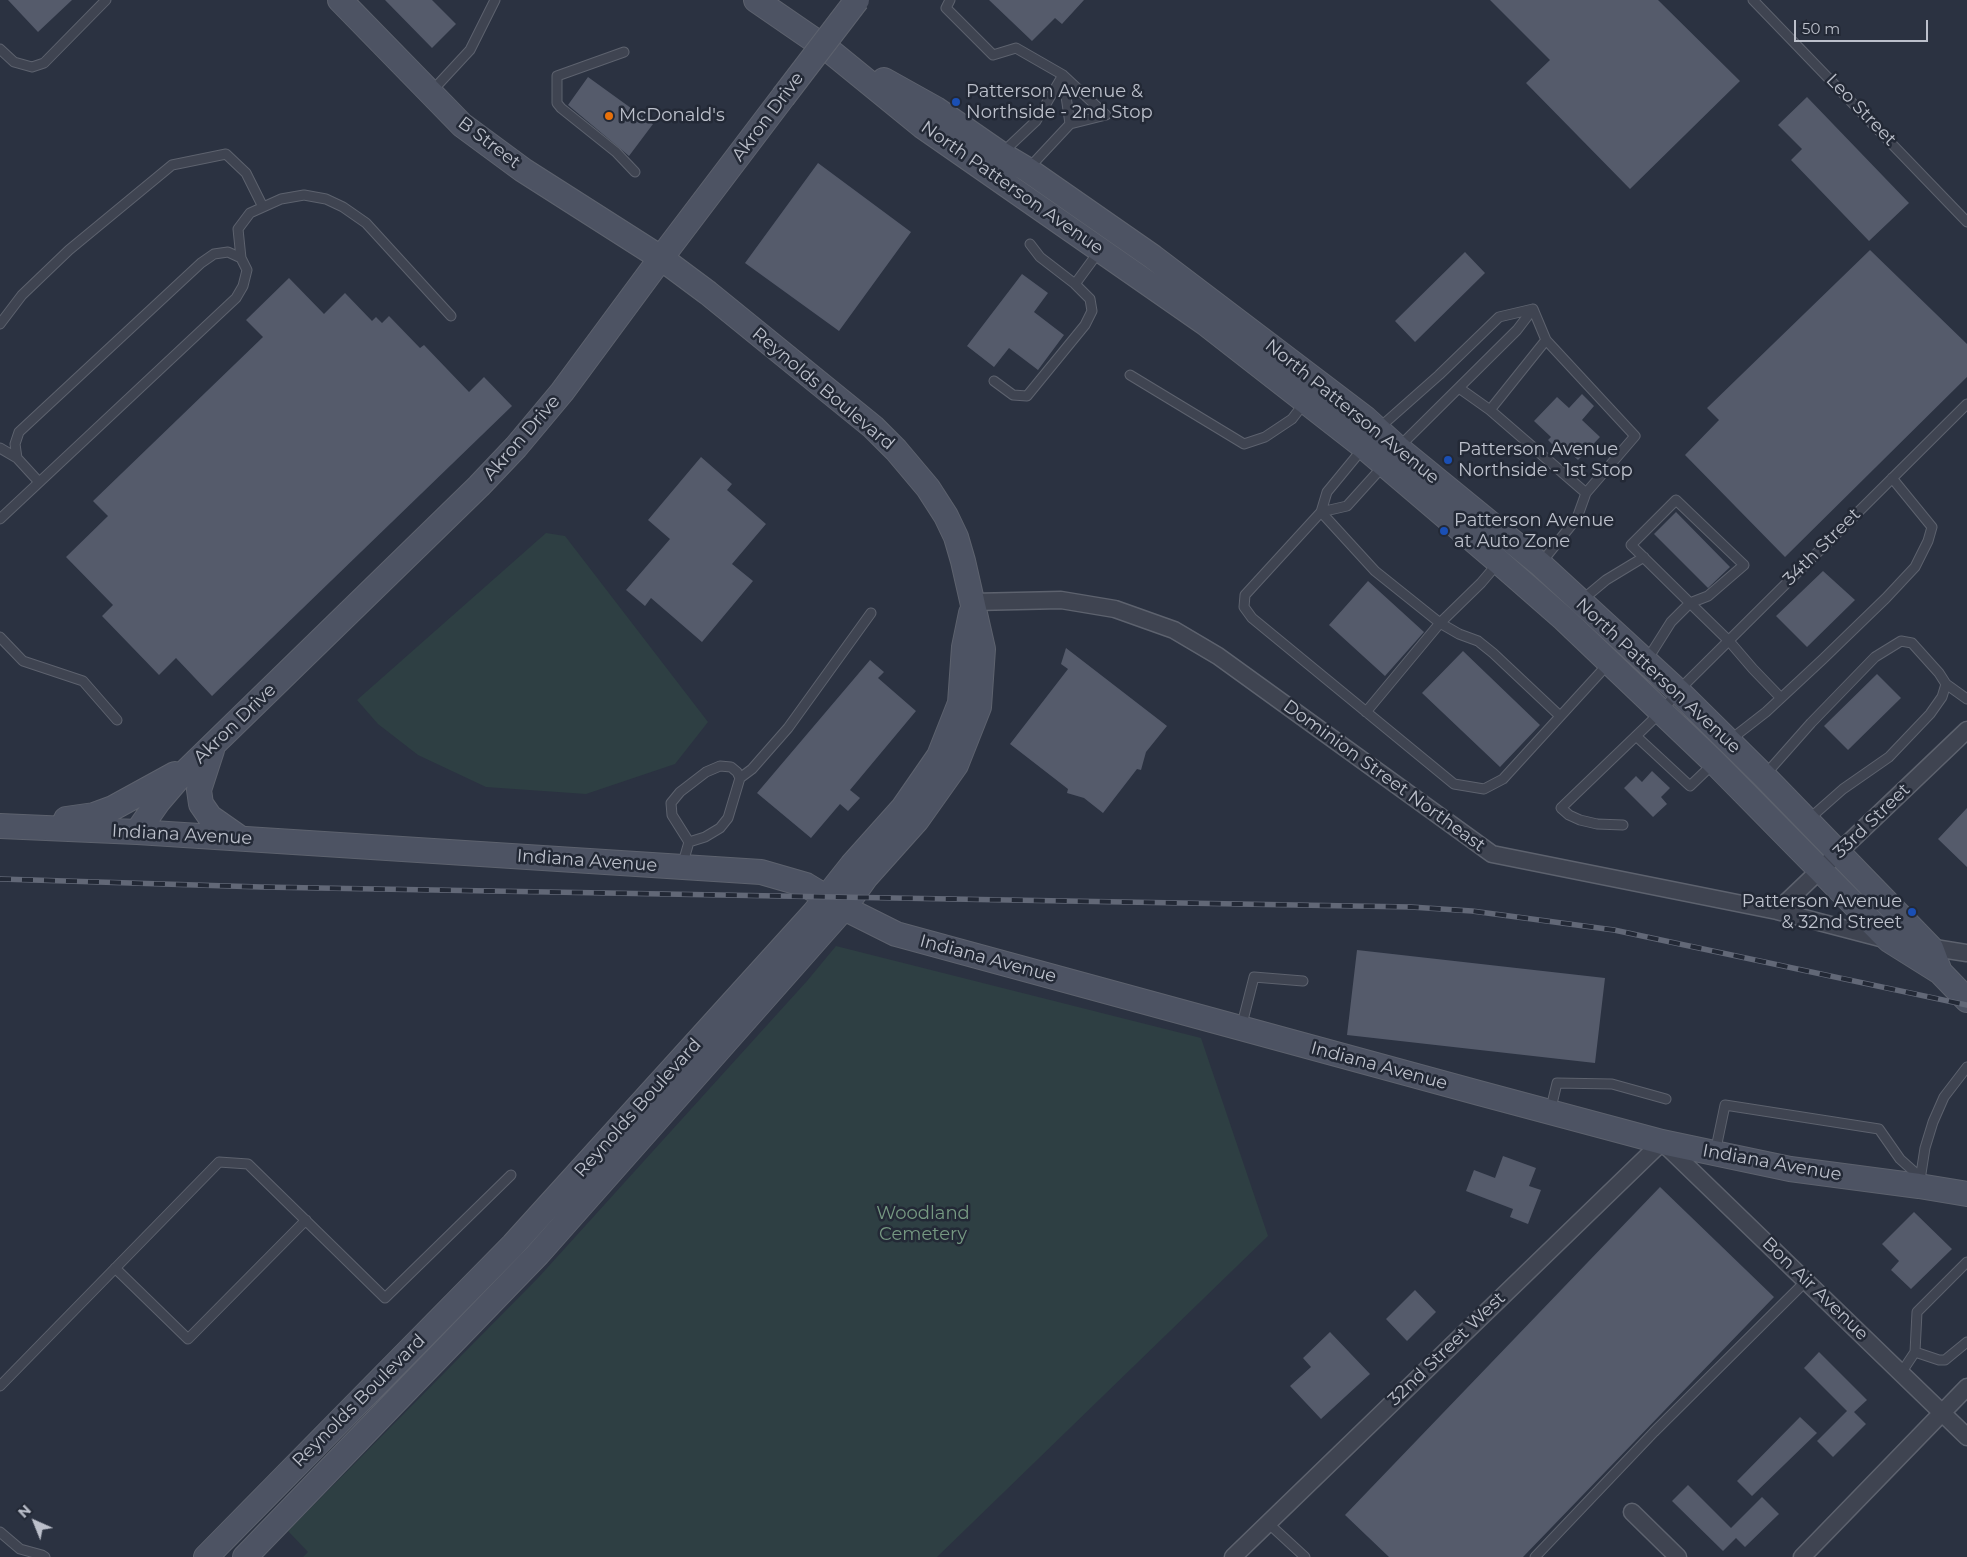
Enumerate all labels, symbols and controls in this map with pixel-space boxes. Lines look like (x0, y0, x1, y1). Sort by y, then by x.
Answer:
scale bar (1797, 10, 1931, 42)
text: 50 m (1802, 19, 1840, 38)
street label: Akron Drive (728, 68, 808, 166)
street label: Leo Street (1821, 69, 1901, 151)
place label: Patterson Avenue & Northside - 2nd Stop (966, 81, 1153, 124)
marker: Patterson Avenue & Northside - 2nd Stop (950, 96, 962, 108)
place label: McDonald's (619, 105, 725, 127)
marker: McDonald's (603, 110, 615, 122)
street label: B Street (453, 112, 525, 174)
street label: North Patterson Avenue (917, 117, 1107, 259)
street label: Reynolds Boulevard (747, 323, 899, 455)
street label: North Patterson Avenue (1261, 335, 1443, 489)
street label: Akron Drive (479, 391, 565, 485)
place label: Patterson Avenue Northside - 1st Stop (1458, 439, 1633, 482)
marker: Patterson Avenue Northside - 1st Stop (1442, 454, 1454, 466)
street label: 34th Street (1779, 504, 1865, 590)
place label: Patterson Avenue at Auto Zone (1454, 510, 1614, 552)
marker: Patterson Avenue at Auto Zone (1438, 525, 1450, 537)
street label: North Patterson Avenue (1571, 594, 1745, 758)
street label: Akron Drive (189, 679, 281, 769)
street label: Dominion Street Northeast (1279, 695, 1489, 857)
street label: 33rd Street (1829, 779, 1915, 863)
street label: Indiana Avenue (111, 821, 253, 849)
street label: Indiana Avenue (516, 845, 658, 877)
place label: Patterson Avenue & 32nd Street (1742, 891, 1902, 934)
marker: Patterson Avenue & 32nd Street (1906, 906, 1918, 918)
street label: Indiana Avenue (917, 930, 1059, 988)
street label: Reynolds Boulevard (570, 1034, 706, 1182)
street label: Indiana Avenue (1308, 1037, 1450, 1095)
street label: Indiana Avenue (1701, 1140, 1843, 1186)
park label: Woodland Cemetery (876, 1203, 970, 1246)
street label: Bon Air Avenue (1757, 1233, 1873, 1345)
street label: 32nd Street West (1384, 1288, 1510, 1410)
street label: Reynolds Boulevard (288, 1330, 430, 1472)
north arrow (10, 1497, 60, 1547)
text: N (14, 1501, 35, 1522)

